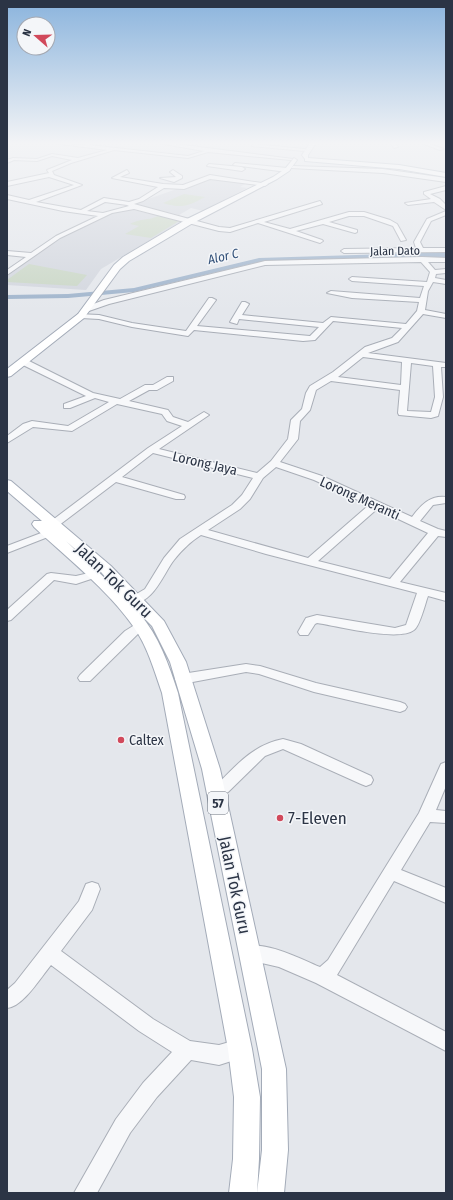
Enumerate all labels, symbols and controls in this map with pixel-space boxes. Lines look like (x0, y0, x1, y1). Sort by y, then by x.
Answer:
north arrow (16, 16, 56, 56)
text: N (20, 27, 34, 38)
street label: Jalan Dato (370, 244, 420, 258)
water label: Alor C (205, 246, 240, 268)
street label: Lorong Jaya (171, 448, 239, 479)
street label: Lorong Meranti (317, 473, 403, 524)
street label: Jalan Tok Guru (70, 538, 157, 623)
place label: Caltex (129, 732, 165, 749)
marker: Caltex (116, 735, 126, 745)
road number: 57 (208, 792, 228, 814)
place label: 7-Eleven (288, 808, 347, 829)
marker: 7-Eleven (275, 813, 285, 823)
street label: Jalan Tok Guru (214, 834, 255, 936)

